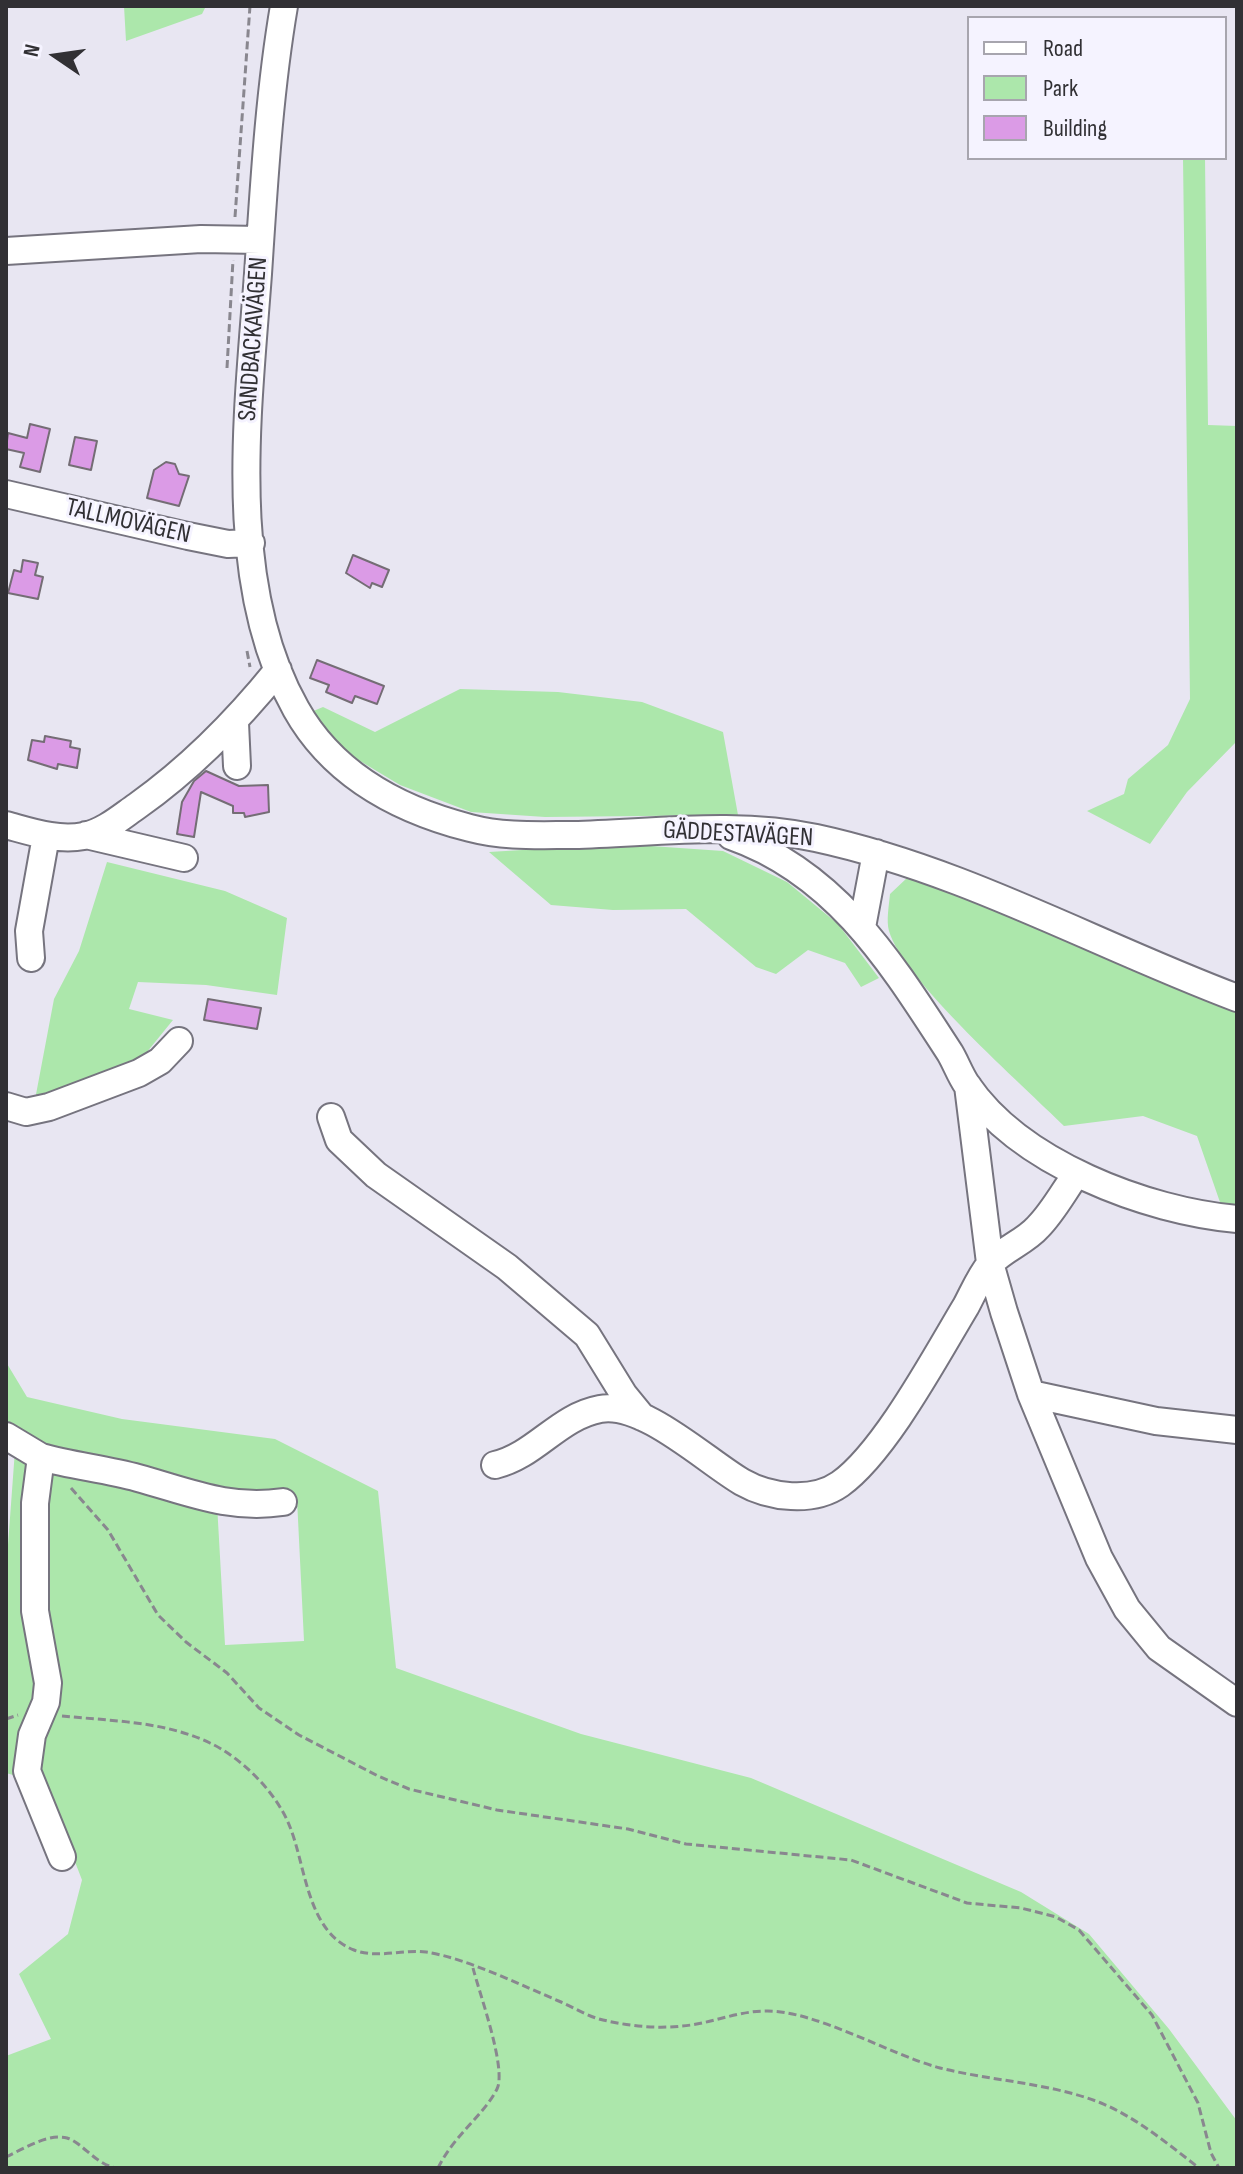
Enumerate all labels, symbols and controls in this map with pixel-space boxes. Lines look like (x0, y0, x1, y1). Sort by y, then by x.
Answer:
north arrow (16, 16, 96, 96)
legend (967, 16, 1227, 160)
text: Road (1043, 34, 1083, 63)
text: N (18, 42, 47, 59)
text: Park (1043, 74, 1078, 103)
text: Building (1043, 114, 1107, 143)
street label: SANDBACKAVÄGEN (233, 256, 275, 422)
street label: TALLMOVÄGEN (63, 493, 193, 551)
street label: GÄDDESTAVÄGEN (662, 815, 814, 855)

